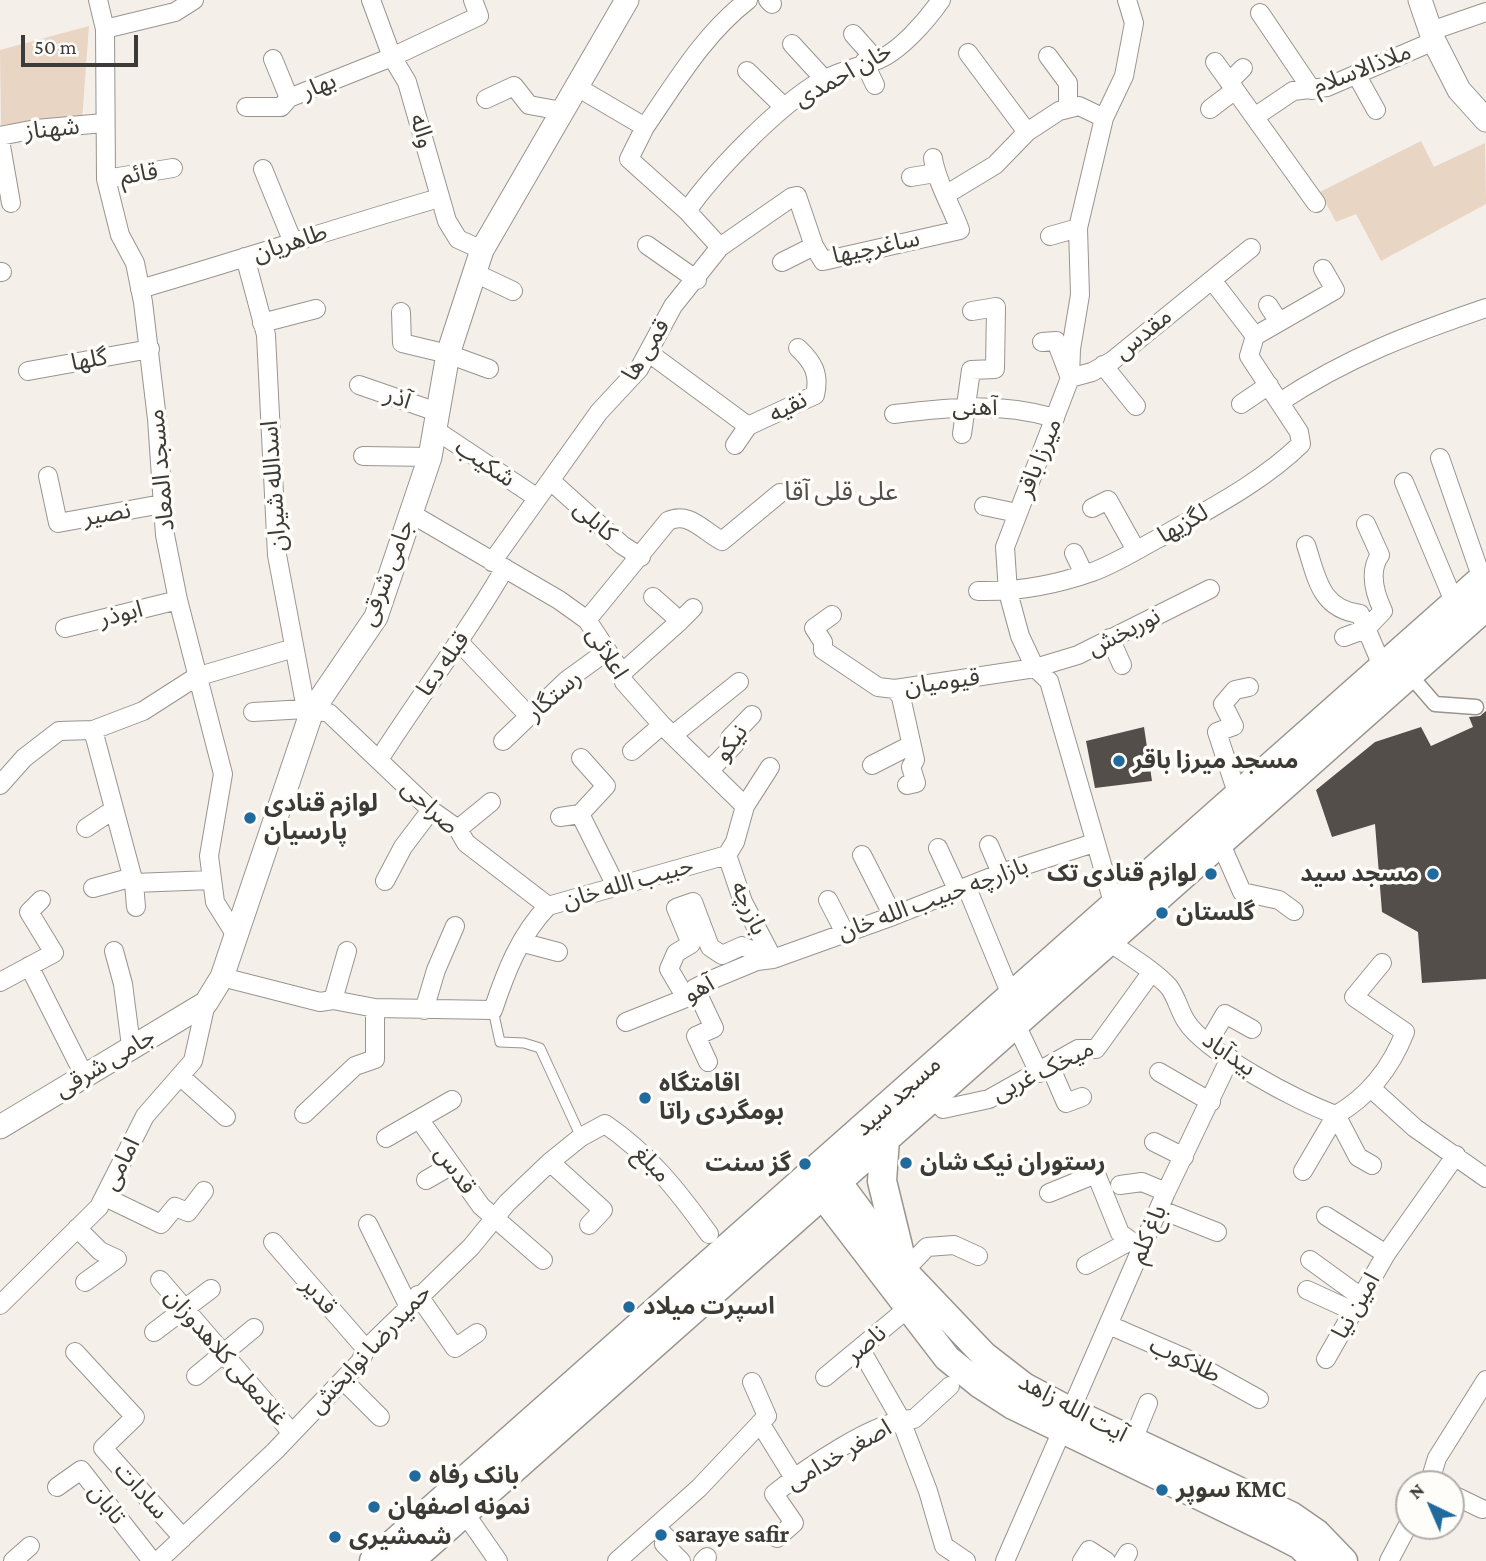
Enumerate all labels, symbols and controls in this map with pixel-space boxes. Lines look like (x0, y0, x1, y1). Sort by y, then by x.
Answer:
scale bar (24, 21, 142, 65)
text: 50 m (34, 35, 77, 59)
street label: خان احمدی (789, 37, 897, 113)
street label: ملاذالاسلام (1309, 37, 1415, 101)
street label: بهار (298, 66, 340, 106)
street label: واله (403, 110, 441, 152)
street label: شهناز (23, 112, 81, 146)
street label: قائم (118, 157, 160, 191)
street label: طاهریان (249, 218, 331, 268)
street label: ساغرچیها (830, 224, 922, 270)
street label: مقدس (1108, 302, 1178, 366)
street label: قمی ها (616, 314, 676, 386)
street label: گلها (69, 343, 109, 377)
street label: آذر (381, 380, 415, 416)
street label: نقیه (764, 385, 812, 429)
street label: آهنی (952, 394, 998, 422)
street label: مسجد المعاد (141, 408, 181, 532)
street label: میرزا باقر (1010, 414, 1068, 502)
street label: اسدالله شیران (255, 419, 293, 553)
street label: شکیب (450, 433, 520, 493)
district label: علی قلی آقا (784, 476, 898, 508)
street label: کابلی (567, 494, 623, 548)
street label: نصیر (81, 496, 133, 532)
street label: لگزیها (1153, 498, 1213, 550)
street label: جامی شرقی (354, 516, 420, 630)
street label: ابوذر (96, 595, 146, 633)
street label: نوربخش (1083, 601, 1165, 663)
street label: اعلائی (580, 622, 634, 684)
street label: قبله دعا (410, 626, 476, 702)
street label: قیومیان (902, 662, 982, 702)
street label: رستگار (520, 663, 588, 727)
street label: نیکو (708, 719, 754, 767)
place label: مسجد میرزا باقر (1133, 747, 1299, 775)
marker: مسجد میرزا باقر (1111, 753, 1127, 769)
street label: صراحی (395, 773, 465, 841)
place label: لوازم قنادی پارسیان (264, 790, 378, 846)
marker: لوازم قنادی پارسیان (242, 810, 258, 826)
street label: حبیب الله خان (559, 851, 697, 915)
street label: بازارچه حبیب الله خان (834, 851, 1032, 947)
place label: لوازم قنادی تک (1047, 860, 1197, 888)
place label: مسجد سید (1300, 860, 1419, 888)
marker: لوازم قنادی تک (1203, 866, 1219, 882)
marker: مسجد سید (1425, 866, 1441, 882)
street label: بازرچه (724, 877, 774, 939)
place label: گلستان (1176, 899, 1255, 927)
marker: گلستان (1154, 905, 1170, 921)
street label: آهو (679, 969, 719, 1009)
street label: جامی شرقی (50, 1022, 160, 1104)
street label: بیدآباد (1197, 1025, 1261, 1083)
street label: میخک غربی (987, 1034, 1099, 1108)
street label: مسجد سید (849, 1050, 947, 1142)
place label: اقامتگاه بومگردی راتا (659, 1070, 784, 1126)
marker: اقامتگاه بومگردی راتا (637, 1090, 653, 1106)
street label: امامی (96, 1133, 146, 1195)
street label: مبلغ (627, 1139, 677, 1189)
street label: قدس (428, 1140, 482, 1200)
place label: رستوران نیک شان (920, 1149, 1106, 1177)
place label: گز سنت (705, 1150, 791, 1178)
marker: رستوران نیک شان (898, 1155, 914, 1171)
marker: گز سنت (797, 1156, 813, 1172)
street label: باغ کلم (1123, 1200, 1173, 1268)
street label: امین نیا (1326, 1268, 1386, 1344)
street label: قدیر (295, 1271, 343, 1321)
street label: حمیدرضا نوابخش (303, 1278, 437, 1420)
street label: غلامعلی کلاهدوزان (158, 1282, 294, 1432)
place label: اسپرت میلاد (643, 1293, 775, 1321)
marker: اسپرت میلاد (621, 1299, 637, 1315)
street label: ناصر (840, 1319, 892, 1369)
street label: طلاکوب (1145, 1330, 1225, 1390)
street label: آیت الله زاهد (1014, 1367, 1132, 1449)
street label: اصغر خدامی (781, 1413, 897, 1497)
street label: سادات (108, 1457, 174, 1525)
place label: بانک رفاه (429, 1462, 519, 1490)
marker: بانک رفاه (407, 1468, 423, 1484)
north arrow (1395, 1470, 1465, 1540)
place label: سوپر KMC (1176, 1476, 1286, 1504)
street label: تابان (82, 1478, 132, 1530)
text: N (1404, 1479, 1428, 1503)
marker: سوپر KMC (1154, 1482, 1170, 1498)
place label: نمونه اصفهان (388, 1493, 530, 1521)
marker: نمونه اصفهان (366, 1499, 382, 1515)
place label: saraye safir (675, 1521, 789, 1549)
place label: شمشیری (349, 1523, 452, 1551)
marker: saraye safir (653, 1527, 669, 1543)
marker: شمشیری (327, 1529, 343, 1545)

